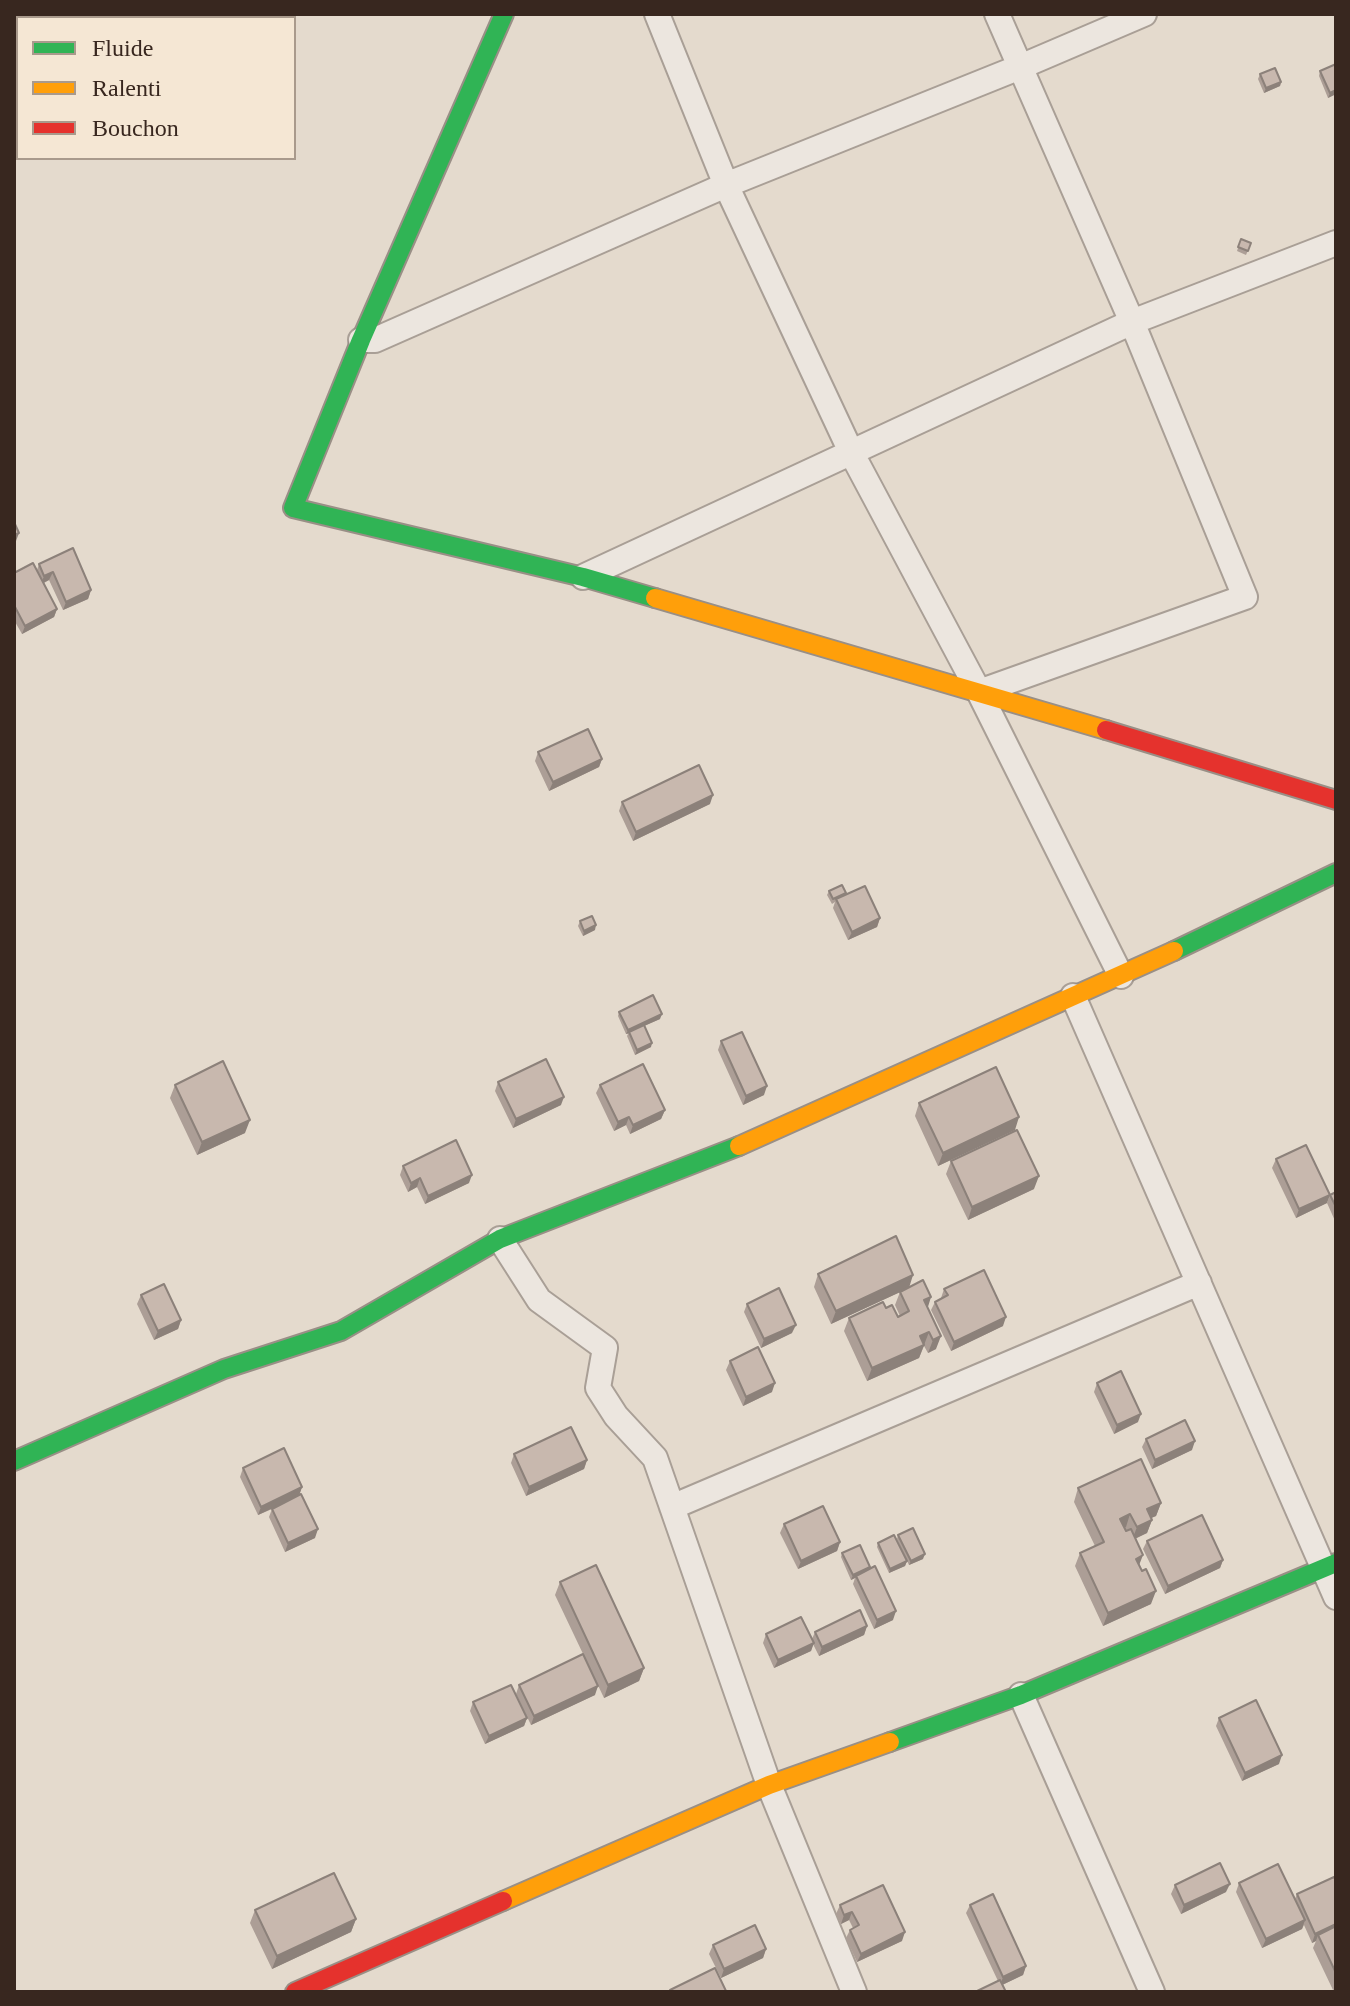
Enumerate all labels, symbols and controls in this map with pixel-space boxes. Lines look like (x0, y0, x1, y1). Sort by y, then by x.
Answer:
legend (16, 16, 296, 160)
text: Fluide (92, 35, 153, 61)
text: Ralenti (92, 75, 161, 101)
text: Bouchon (92, 115, 179, 141)

